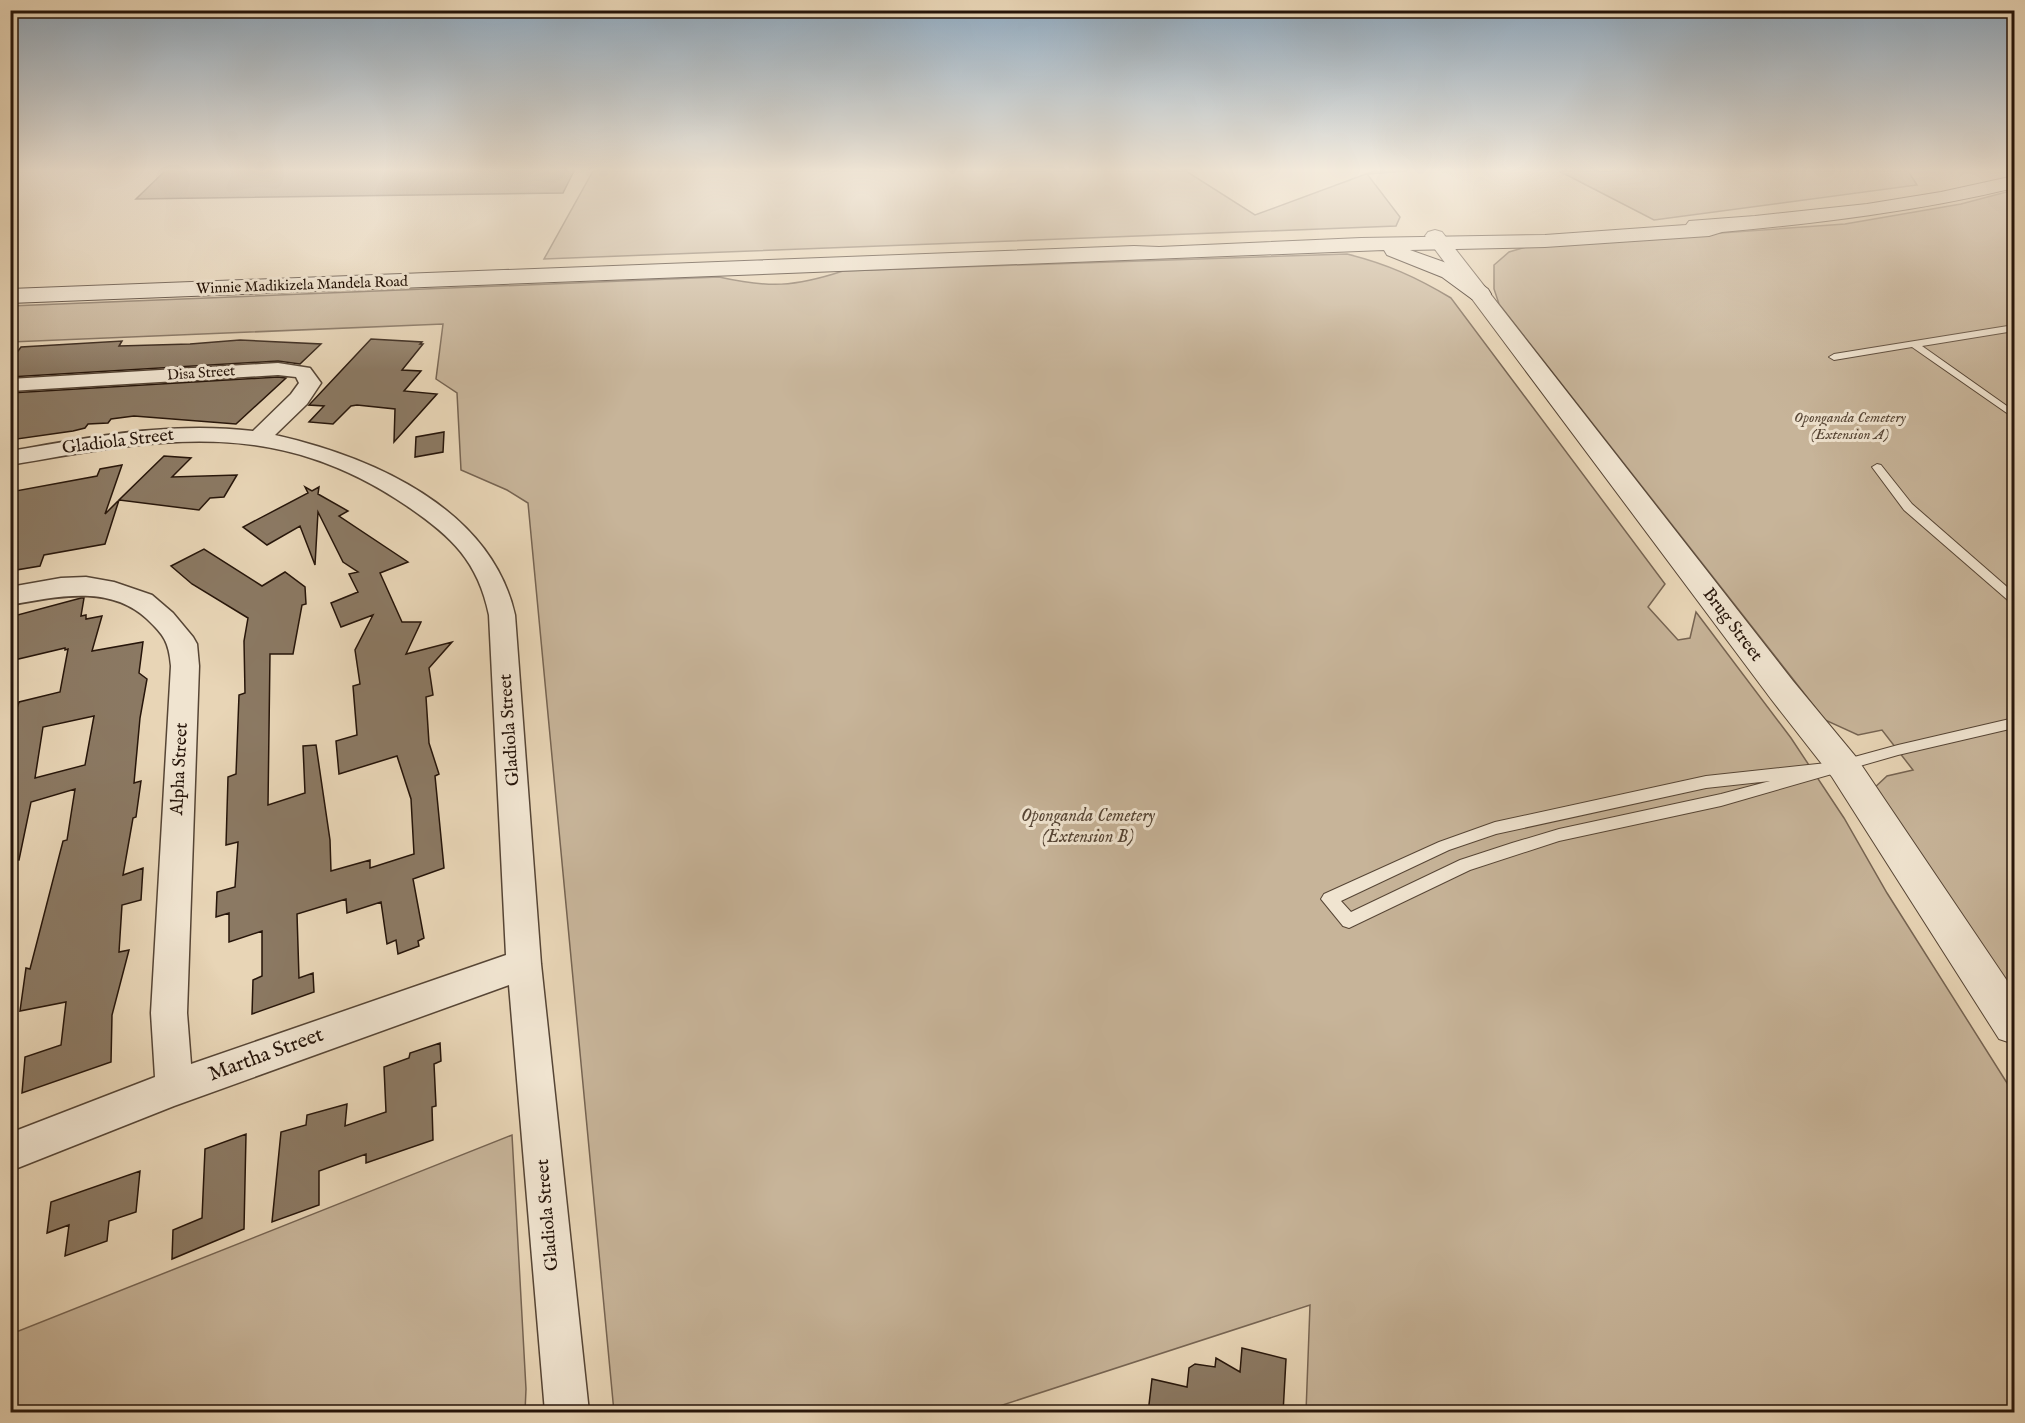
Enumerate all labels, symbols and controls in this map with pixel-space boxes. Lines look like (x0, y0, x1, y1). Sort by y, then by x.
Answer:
street label: Winnie Madikizela Mandela Road (196, 272, 409, 298)
street label: Disa Street (166, 361, 236, 385)
park label: Oponganda Cemetery (Extension A) (1794, 408, 1906, 444)
street label: Gladiola Street (61, 424, 175, 460)
street label: Brug Street (1697, 584, 1767, 666)
street label: Gladiola Street (495, 673, 525, 787)
street label: Alpha Street (166, 722, 194, 817)
park label: Oponganda Cemetery (Extension B) (1021, 805, 1155, 849)
street label: Martha Street (205, 1022, 327, 1088)
street label: Gladiola Street (532, 1158, 564, 1272)

